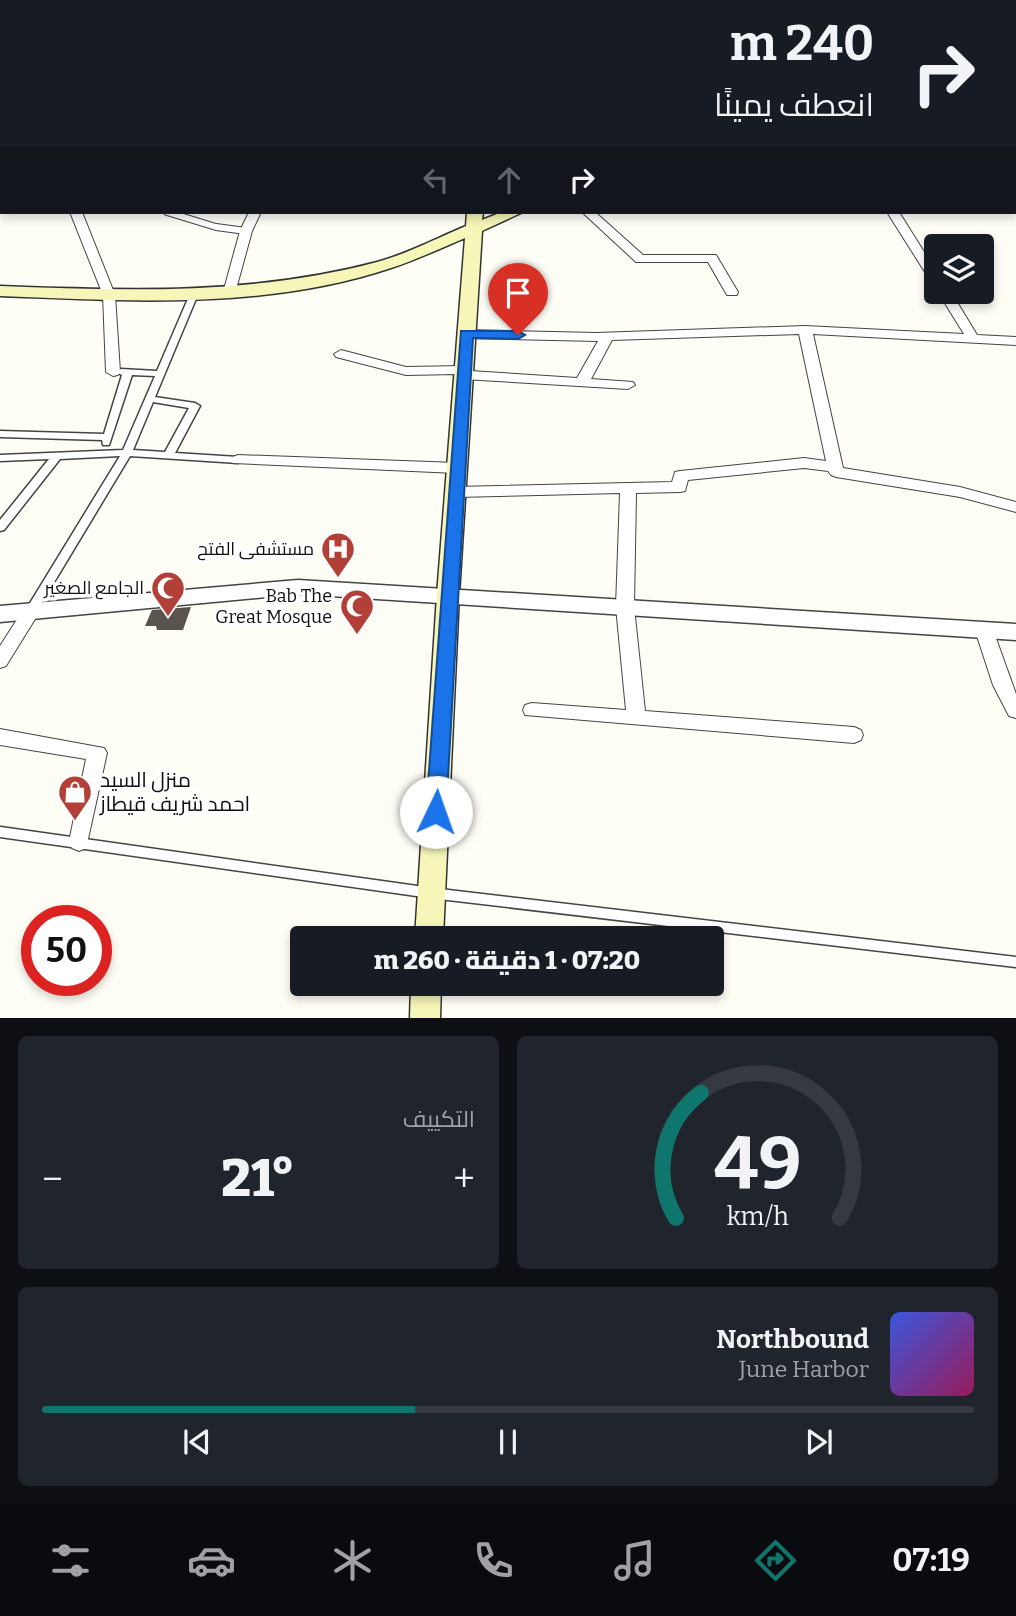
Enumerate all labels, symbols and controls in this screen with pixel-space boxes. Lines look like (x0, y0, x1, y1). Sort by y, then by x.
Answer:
text: 240 m (730, 14, 874, 73)
icon: right (898, 28, 989, 119)
text: انعطف يمينًا (714, 86, 874, 124)
icon: left (417, 161, 455, 199)
icon: ahead (490, 161, 528, 199)
icon: right (563, 161, 601, 199)
map controls (924, 234, 994, 304)
button: layers (924, 234, 994, 304)
pin (488, 263, 548, 335)
icon: arrive (499, 274, 537, 312)
hospital icon: مستشفى الفتح (319, 530, 357, 579)
place label: مستشفى الفتح (197, 538, 314, 561)
mosque icon: الجامع الصغير (149, 569, 187, 618)
place label: الجامع الصغير (43, 577, 144, 600)
place label: Bab The Great Mosque (215, 585, 332, 628)
mosque icon: Bab The Great Mosque (338, 587, 376, 636)
place label: منزل السيد احمد شريف قيطاز (99, 767, 250, 817)
shop icon: منزل السيد احمد شريف قيطاز (56, 773, 94, 822)
position arrow (399, 775, 473, 849)
speed limit sign: 50 (21, 905, 112, 996)
text: 07:20 · 1 دقيقة · 260 m (374, 945, 640, 976)
text: التكييف (403, 1105, 475, 1133)
text: 49 (714, 1121, 801, 1208)
text: 21° (221, 1147, 295, 1210)
text: − (42, 1156, 63, 1202)
text: + (453, 1156, 475, 1202)
text: km/h (727, 1202, 789, 1232)
text: Northbound (716, 1324, 869, 1355)
text: June Harbor (739, 1355, 869, 1383)
icon: previous (178, 1423, 216, 1461)
icon: pause (489, 1423, 527, 1461)
icon: next (800, 1423, 838, 1461)
icon: filters (46, 1536, 95, 1585)
icon: car (187, 1536, 236, 1585)
icon: climate (328, 1536, 377, 1585)
icon: phone (469, 1536, 518, 1585)
icon: music (610, 1536, 659, 1585)
icon: directions (751, 1536, 800, 1585)
text: 07:19 (892, 1541, 970, 1579)

